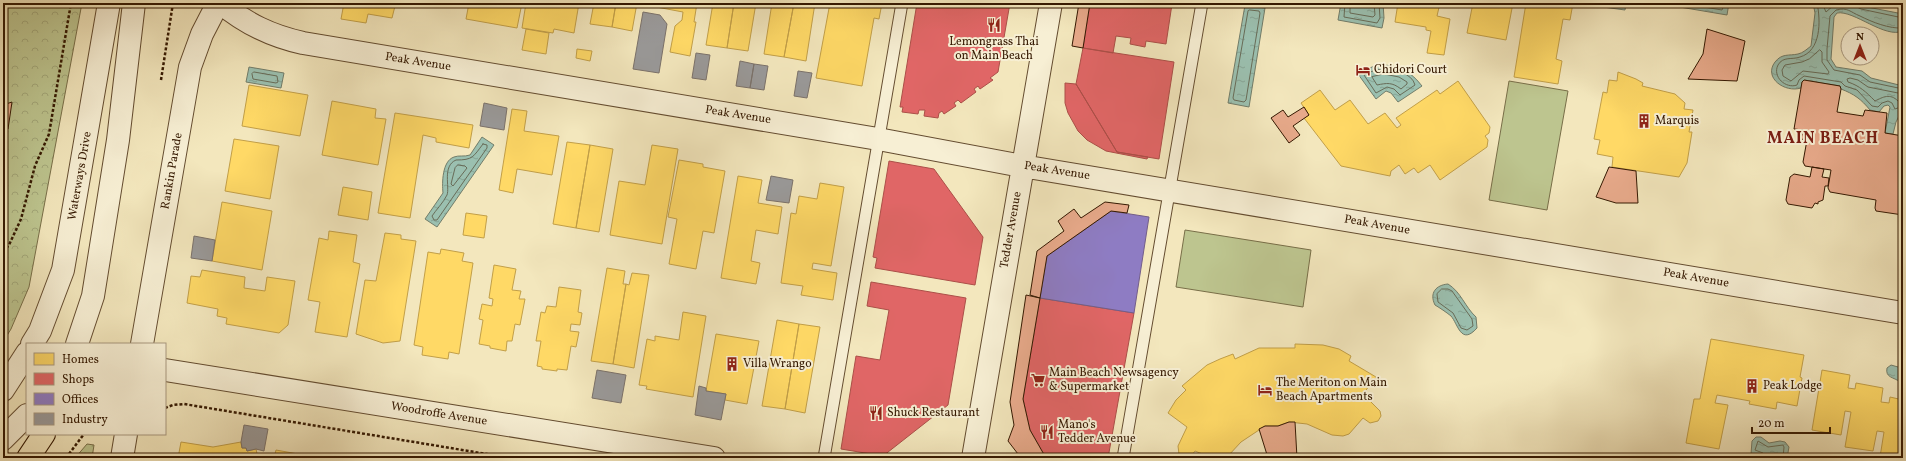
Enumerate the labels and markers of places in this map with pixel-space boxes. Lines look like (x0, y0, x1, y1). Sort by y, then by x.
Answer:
restaurant icon: Lemongrass Thai on Main Beach (986, 17, 1002, 33)
place label: Lemongrass Thai on Main Beach (949, 34, 1039, 64)
hotel icon: Chidori Court (1355, 62, 1371, 78)
place label: Chidori Court (1374, 62, 1447, 78)
building icon: Marquis (1636, 113, 1652, 129)
place label: Marquis (1655, 113, 1699, 129)
building icon: Villa Wrango (724, 356, 740, 372)
place label: Villa Wrango (743, 356, 812, 372)
place label: Main Beach Newsagency & Supermarket (1049, 365, 1179, 395)
supermarket icon: Main Beach Newsagency & Supermarket (1030, 372, 1046, 388)
place label: The Meriton on Main Beach Apartments (1276, 375, 1387, 405)
building icon: Peak Lodge (1744, 378, 1760, 394)
place label: Peak Lodge (1763, 378, 1822, 394)
hotel icon: The Meriton on Main Beach Apartments (1257, 382, 1273, 398)
restaurant icon: Shuck Restaurant (868, 405, 884, 421)
place label: Shuck Restaurant (887, 405, 980, 421)
place label: Mano's Tedder Avenue (1058, 417, 1136, 447)
restaurant icon: Mano's Tedder Avenue (1039, 424, 1055, 440)

